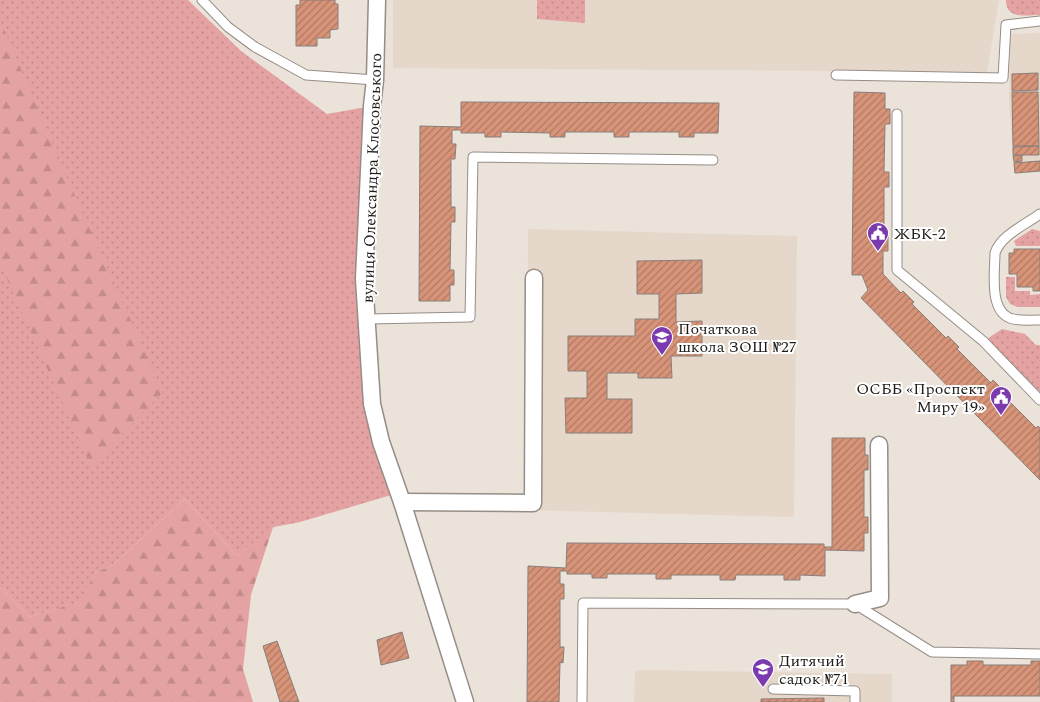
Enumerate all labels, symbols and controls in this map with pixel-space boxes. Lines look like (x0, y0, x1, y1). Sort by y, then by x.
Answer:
street label: вулиця Олександра Клосовського (356, 53, 388, 303)
public building icon: ЖБК-2 (866, 221, 890, 252)
place label: ЖБК-2 (894, 222, 946, 246)
place label: Початкова школа ЗОШ №27 (678, 317, 797, 359)
school or university icon: Початкова школа ЗОШ №27 (650, 325, 674, 356)
place label: ОСББ «Проспект Миру 19» (856, 377, 985, 419)
public building icon: ОСББ «Проспект Миру 19» (989, 385, 1013, 416)
place label: Дитячий садок №71 (779, 649, 849, 691)
school or university icon: Дитячий садок №71 (751, 657, 775, 688)

